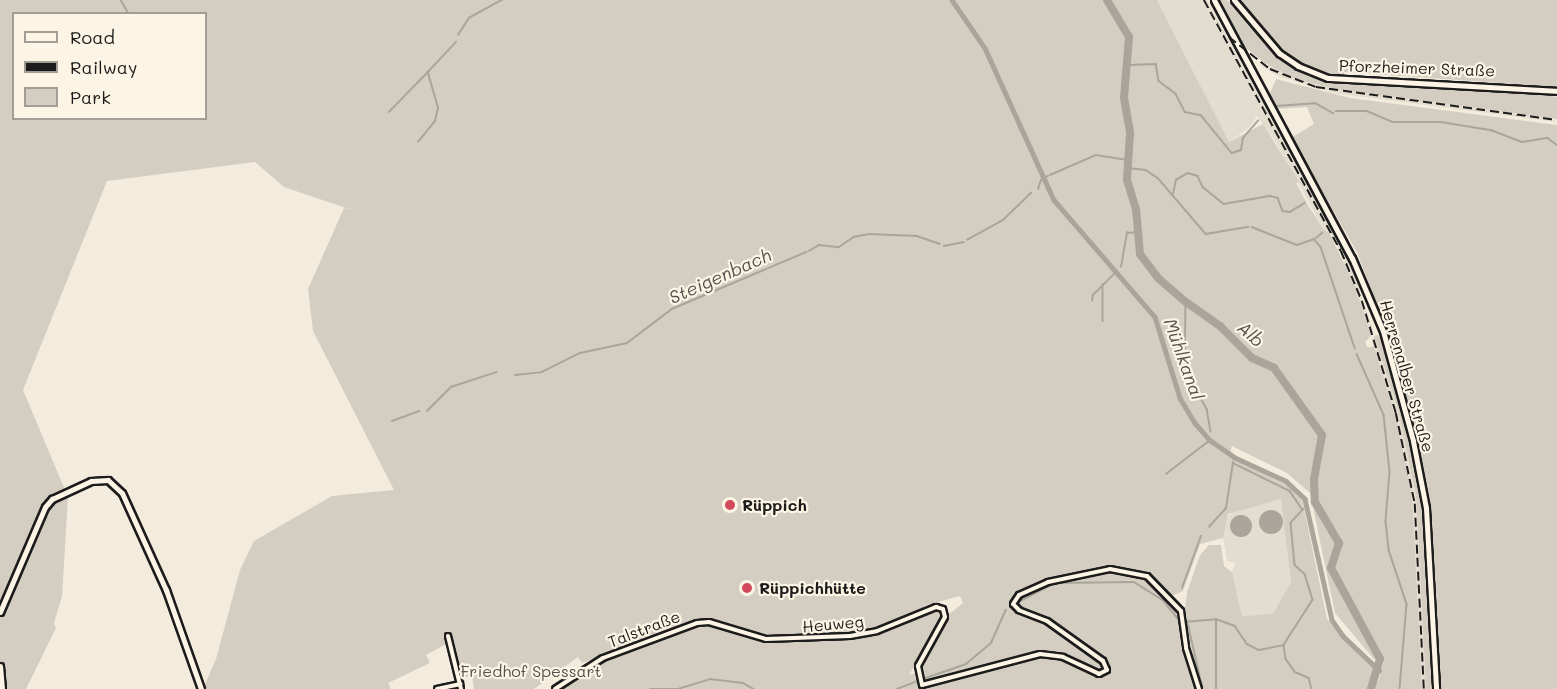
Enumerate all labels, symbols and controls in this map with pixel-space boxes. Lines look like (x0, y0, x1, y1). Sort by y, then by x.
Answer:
legend (12, 12, 207, 120)
text: Road (70, 25, 115, 49)
text: Railway (70, 55, 137, 79)
street label: Pforzheimer Straße (1339, 56, 1495, 80)
text: Park (70, 85, 111, 109)
water label: Steigenbach (666, 244, 774, 308)
street label: Herrenalber Straße (1376, 298, 1438, 454)
water label: Mühlkanal (1159, 315, 1209, 403)
water label: Alb (1233, 316, 1269, 352)
place label: Rüppich (742, 495, 807, 515)
marker: Rüppich (723, 498, 737, 512)
place label: Rüppichhütte (759, 578, 866, 598)
marker: Rüppichhütte (740, 581, 754, 595)
street label: Talstraße (605, 606, 683, 652)
street label: Heuweg (801, 612, 865, 636)
park label: Friedhof Spessart (460, 661, 602, 681)

